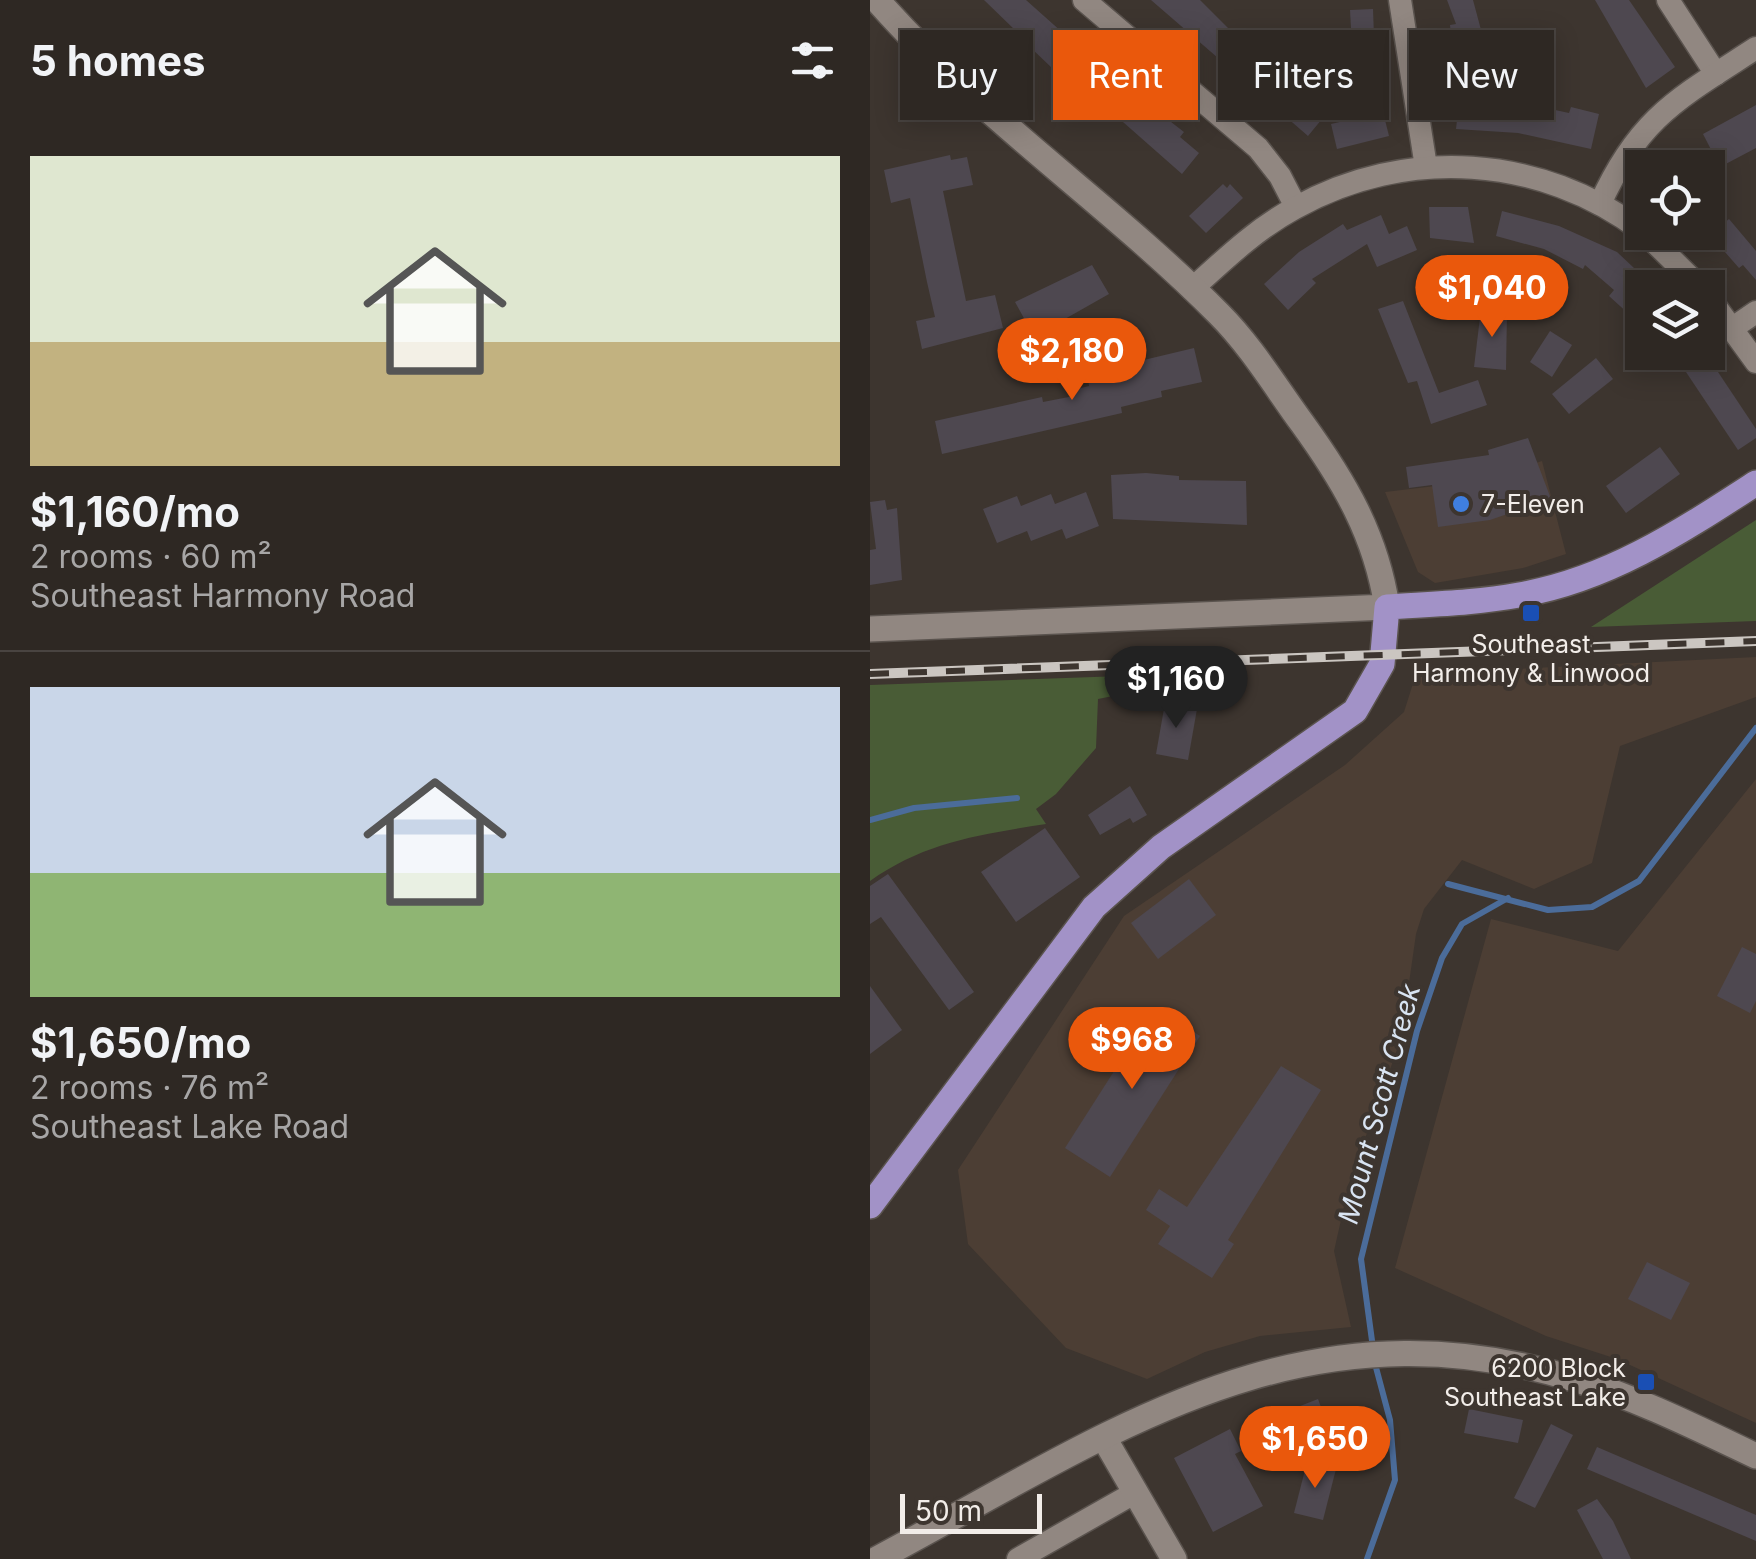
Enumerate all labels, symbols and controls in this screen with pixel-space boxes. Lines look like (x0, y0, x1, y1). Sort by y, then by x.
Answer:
chip: Buy (900, 30, 1033, 120)
chip: Rent (1053, 30, 1198, 120)
chip: Filters (1218, 30, 1389, 120)
chip: New (1409, 30, 1554, 120)
icon: filters (785, 33, 840, 88)
text: 5 homes (30, 35, 206, 86)
map controls (1625, 150, 1725, 370)
button: locate (1625, 150, 1725, 250)
icon: home (345, 221, 525, 401)
pin: $1,040 (1411, 255, 1573, 340)
text: $1,040 (1437, 268, 1547, 307)
button: layers (1625, 270, 1725, 370)
pin: $2,180 (991, 318, 1153, 403)
text: $2,180 (1019, 331, 1125, 370)
text: $1,160/mo (30, 486, 240, 537)
place label: 7-Eleven (1481, 489, 1585, 519)
marker: 7-Eleven (1450, 493, 1472, 515)
text: 2 rooms · 60 m² (30, 537, 272, 576)
text: Southeast Harmony Road (30, 576, 415, 615)
marker: Southeast Harmony & Linwood (1520, 602, 1542, 624)
place label: Southeast Harmony & Linwood (1412, 629, 1650, 688)
pin: $1,160 (1095, 646, 1257, 731)
text: $1,160 (1127, 659, 1225, 698)
icon: home (345, 752, 525, 932)
water label: Mount Scott Creek (1331, 980, 1428, 1228)
pin: $968 (1073, 1007, 1191, 1092)
text: $1,650/mo (30, 1017, 251, 1068)
text: $968 (1090, 1020, 1174, 1059)
text: 2 rooms · 76 m² (30, 1068, 269, 1107)
text: Southeast Lake Road (30, 1107, 349, 1146)
place label: 6200 Block Southeast Lake (1444, 1353, 1626, 1412)
marker: 6200 Block Southeast Lake (1635, 1371, 1657, 1393)
pin: $1,650 (1234, 1406, 1396, 1491)
text: $1,650 (1261, 1419, 1369, 1458)
scale bar (900, 1489, 1042, 1534)
text: 50 m (915, 1494, 982, 1528)

